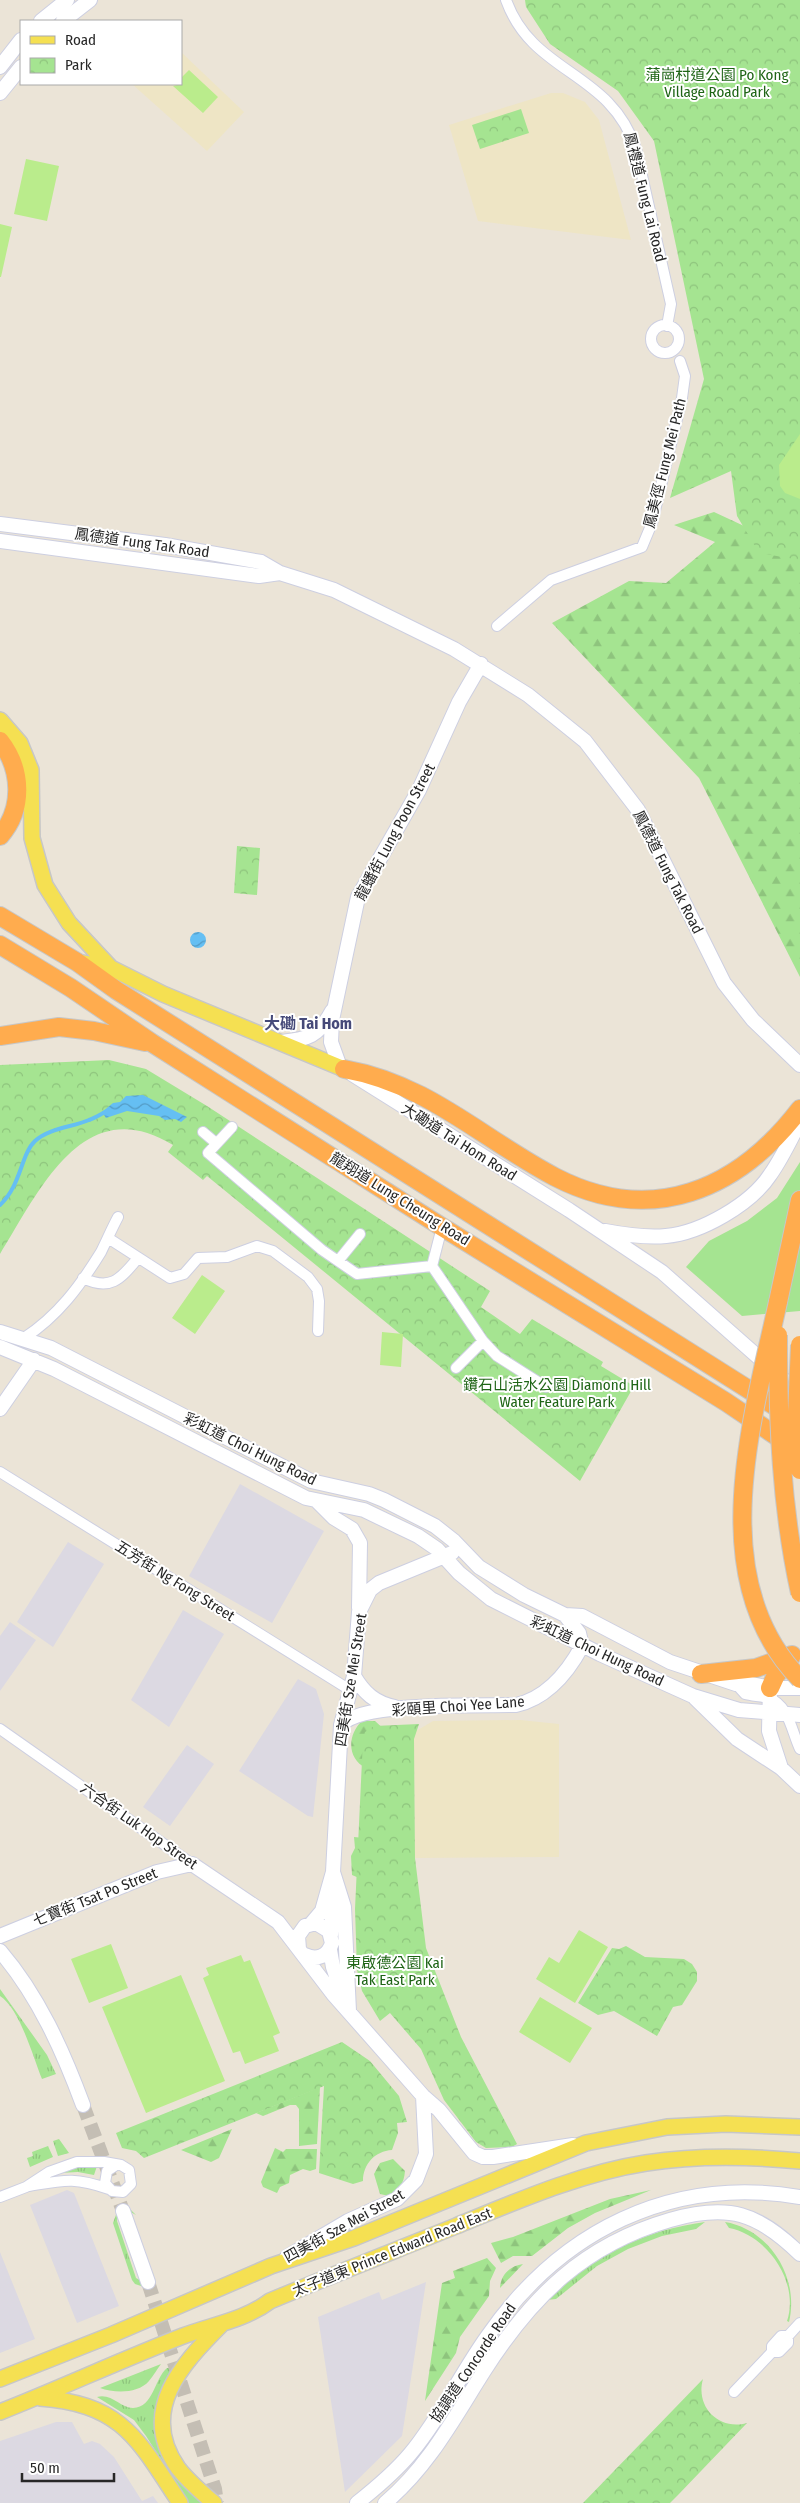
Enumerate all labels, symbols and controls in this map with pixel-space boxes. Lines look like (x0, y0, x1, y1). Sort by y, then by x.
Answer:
legend (20, 20, 182, 85)
text: Road (65, 31, 96, 49)
text: Park (65, 56, 92, 74)
park label: 蒲崗村道公園 Po Kong Village Road Park (646, 66, 788, 101)
street label: 鳳禮道 Fung Lai Road (620, 130, 670, 264)
street label: 鳳美徑 Fung Mei Path (640, 396, 690, 530)
street label: 鳳德道 Fung Tak Road (73, 525, 211, 561)
street label: 龍蟠街 Lung Poon Street (351, 760, 439, 904)
street label: 鳳德道 Fung Tak Road (629, 807, 707, 937)
district label: 大磡 Tai Hom (264, 1014, 352, 1033)
street label: 大磡道 Tai Hom Road (398, 1099, 520, 1185)
street label: 龍翔道 Lung Cheung Road (327, 1149, 473, 1249)
park label: 鑽石山活水公園 Diamond Hill Water Feature Park (463, 1376, 651, 1411)
street label: 彩虹道 Choi Hung Road (181, 1409, 319, 1489)
street label: 五芳街 Ng Fong Street (112, 1537, 238, 1625)
street label: 四美街 Sze Mei Street (332, 1612, 370, 1748)
street label: 彩虹道 Choi Hung Road (527, 1612, 667, 1690)
street label: 彩頤里 Choi Yee Lane (391, 1692, 525, 1720)
street label: 六合街 Luk Hop Street (77, 1779, 201, 1873)
street label: 七寶街 Tsat Po Street (30, 1864, 160, 1930)
park label: 東啟德公園 Kai Tak East Park (346, 1954, 444, 1989)
street label: 四美街 Sze Mei Street (281, 2185, 407, 2267)
street label: 太子道東 Prince Edward Road East (290, 2204, 494, 2300)
street label: 協調道 Concorde Road (426, 2300, 520, 2426)
scale bar (22, 2450, 115, 2482)
text: 50 m (30, 2459, 60, 2477)

